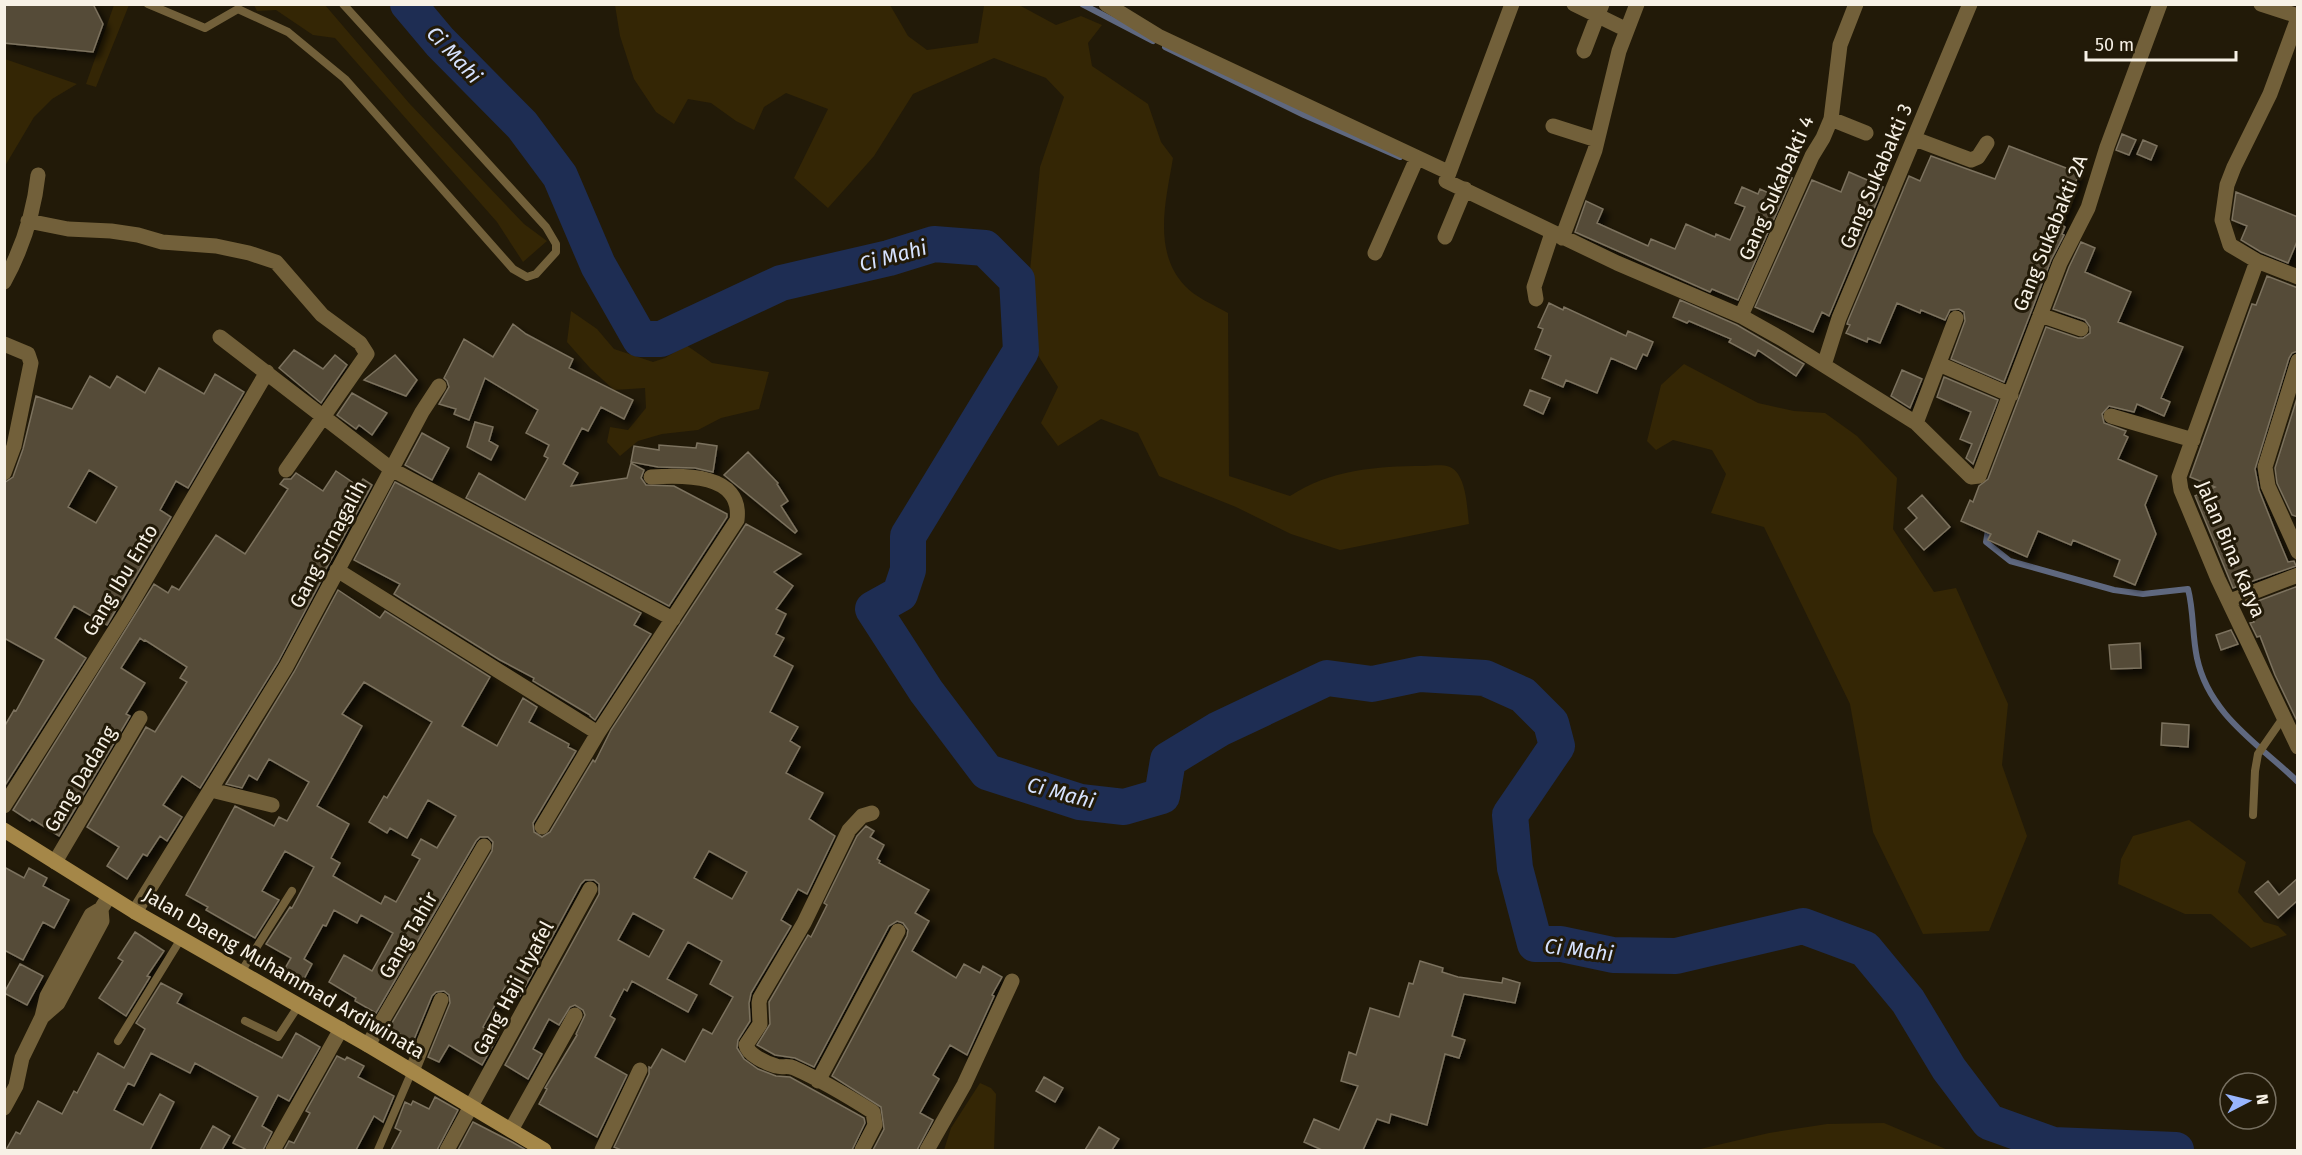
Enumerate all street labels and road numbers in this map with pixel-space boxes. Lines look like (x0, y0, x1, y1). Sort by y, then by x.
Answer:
street label: Gang Sukabakti 3 (1835, 100, 1917, 252)
street label: Gang Sukabakti 4 (1733, 112, 1819, 264)
street label: Gang Sukabakti 2A (2008, 151, 2093, 315)
street label: Gang Sirnagalih (284, 476, 372, 612)
street label: Jalan Bina Karya (2191, 477, 2271, 621)
street label: Gang Ibu Ento (77, 520, 163, 640)
street label: Gang Dadang (39, 721, 121, 836)
street label: Jalan Daeng Muhammad Ardiwinata (139, 882, 429, 1064)
street label: Gang Tahir (374, 887, 443, 983)
street label: Gang Haji Hyafel (467, 916, 559, 1059)

